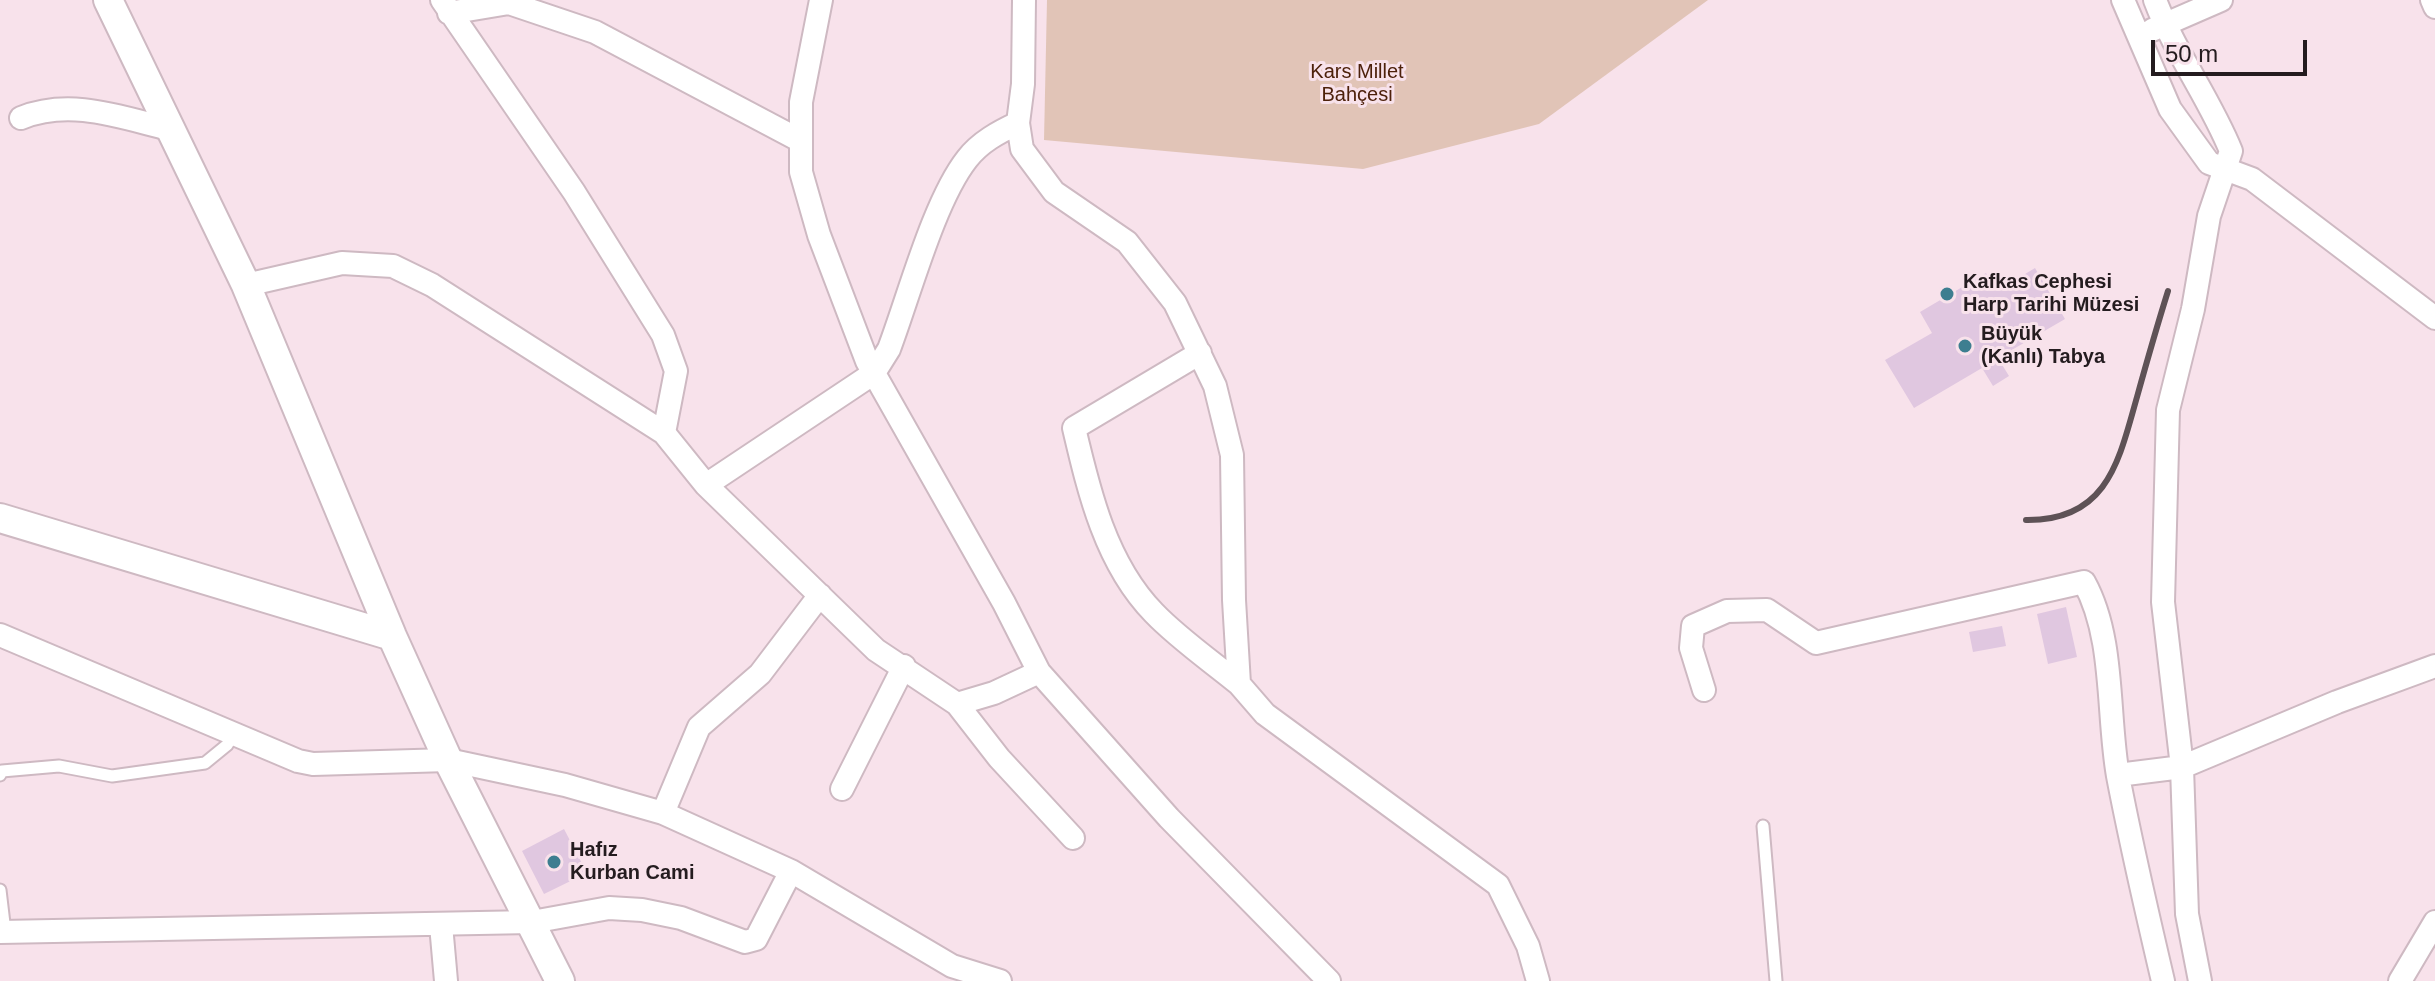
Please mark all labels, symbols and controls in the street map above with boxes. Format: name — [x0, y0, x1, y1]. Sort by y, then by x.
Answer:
scale bar — [2155, 24, 2311, 74]
text: 50 m — [2165, 40, 2218, 67]
park label: Kars Millet Bahçesi — [1310, 60, 1404, 107]
place label: Kafkas Cephesi Harp Tarihi Müzesi — [1963, 270, 2139, 317]
marker: Kafkas Cephesi Harp Tarihi Müzesi — [1938, 285, 1956, 303]
place label: Büyük (Kanlı) Tabya — [1981, 322, 2105, 369]
marker: Büyük (Kanlı) Tabya — [1956, 337, 1974, 355]
place label: Hafız Kurban Cami — [570, 838, 694, 885]
marker: Hafız Kurban Cami — [545, 853, 563, 871]

